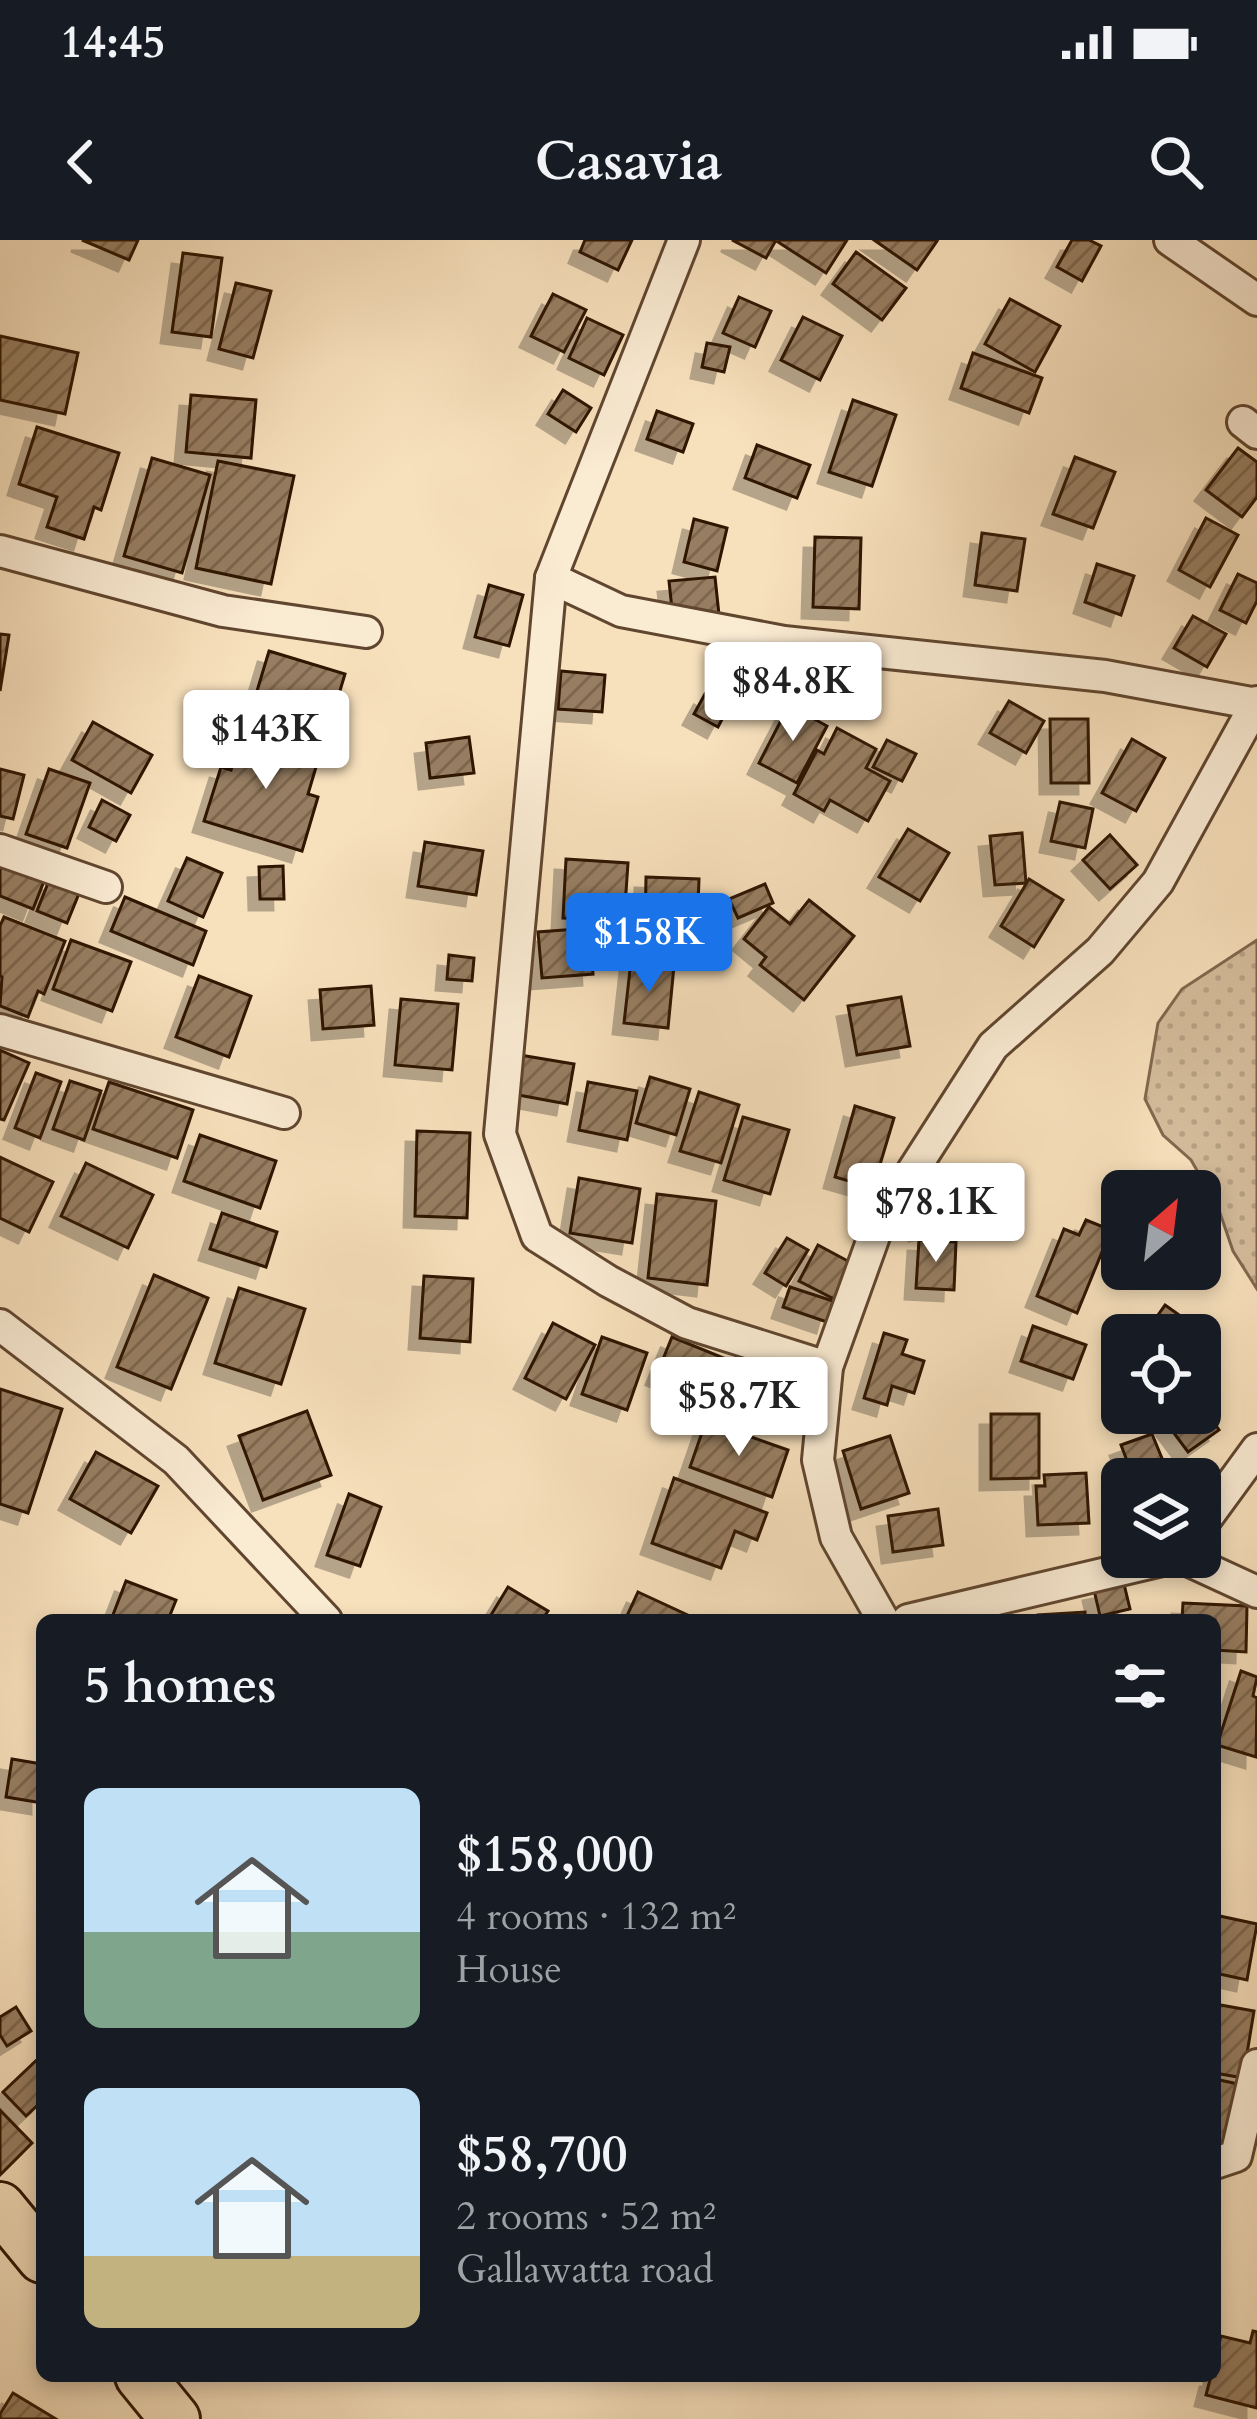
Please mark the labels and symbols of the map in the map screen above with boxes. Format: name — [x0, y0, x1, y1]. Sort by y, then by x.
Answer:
pin: $84.8K — [695, 642, 891, 744]
pin: $143K — [182, 690, 350, 792]
pin: $158K — [565, 893, 733, 995]
pin: $78.1K — [838, 1163, 1034, 1265]
north arrow — [1101, 1170, 1221, 1290]
pin: $58.7K — [641, 1357, 837, 1459]

